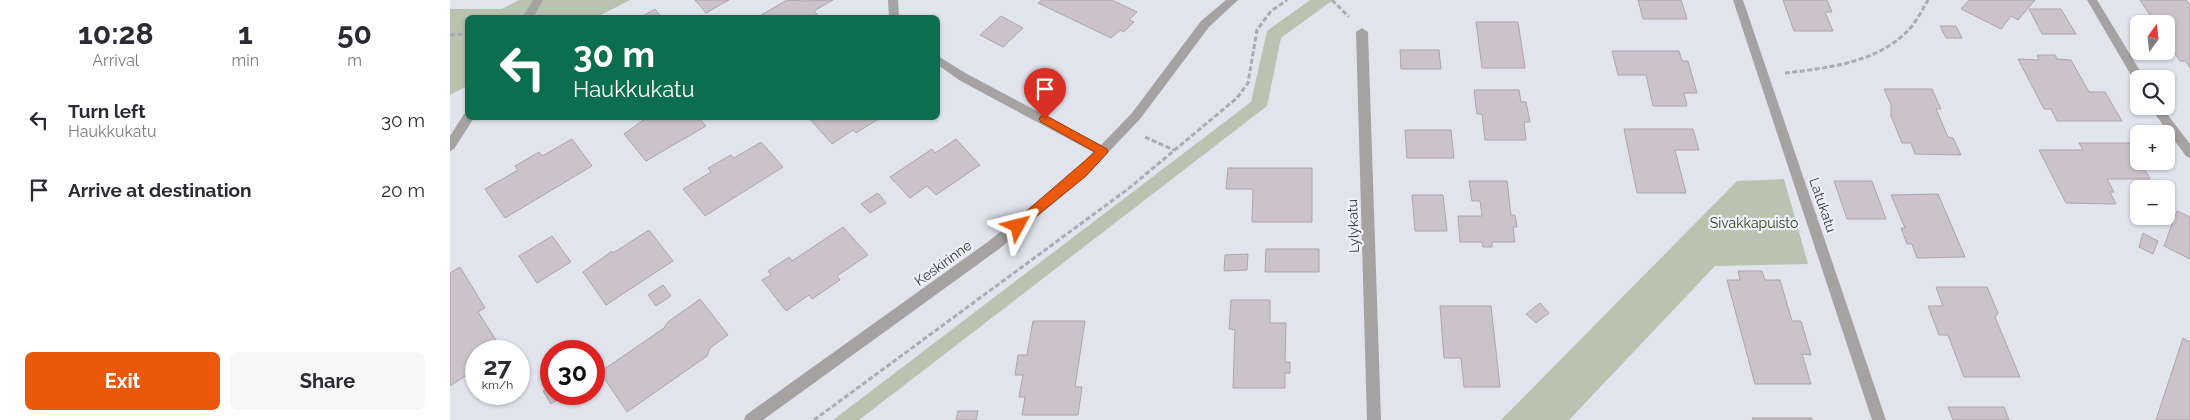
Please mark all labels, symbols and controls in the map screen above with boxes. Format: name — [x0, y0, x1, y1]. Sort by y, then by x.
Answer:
north arrow — [2130, 15, 2175, 60]
map controls — [2130, 15, 2175, 225]
text: 10:28 — [78, 16, 154, 51]
text: 1 — [238, 16, 253, 51]
text: 50 — [337, 16, 372, 51]
text: 30 m — [573, 34, 655, 75]
icon: left — [490, 35, 555, 100]
text: Arrival — [92, 51, 139, 70]
text: min — [232, 51, 259, 70]
text: m — [347, 51, 362, 70]
pin — [1024, 68, 1066, 119]
button: search — [2130, 70, 2175, 115]
icon: arrive — [1031, 75, 1059, 103]
text: Haukkukatu — [573, 76, 695, 102]
text: Turn left — [68, 100, 145, 122]
icon: left — [25, 106, 53, 134]
text: 30 m — [381, 109, 425, 131]
text: Haukkukatu — [68, 122, 156, 141]
button: + — [2130, 125, 2175, 170]
icon: arrive — [25, 176, 53, 204]
street label: Latukatu — [1806, 176, 1840, 234]
text: Arrive at destination — [68, 179, 252, 201]
text: 20 m — [381, 179, 425, 201]
button: − — [2130, 180, 2175, 225]
position arrow — [991, 199, 1043, 251]
street label: Lylykatu — [1344, 199, 1362, 253]
park label: Sivakkapuisto — [1710, 215, 1798, 231]
street label: Keskirinne — [911, 237, 975, 289]
speed limit sign: 30 — [540, 340, 605, 405]
text: 27 — [483, 351, 512, 381]
button: Exit — [25, 352, 220, 410]
button: Share — [230, 352, 425, 410]
text: km/h — [482, 378, 513, 392]

